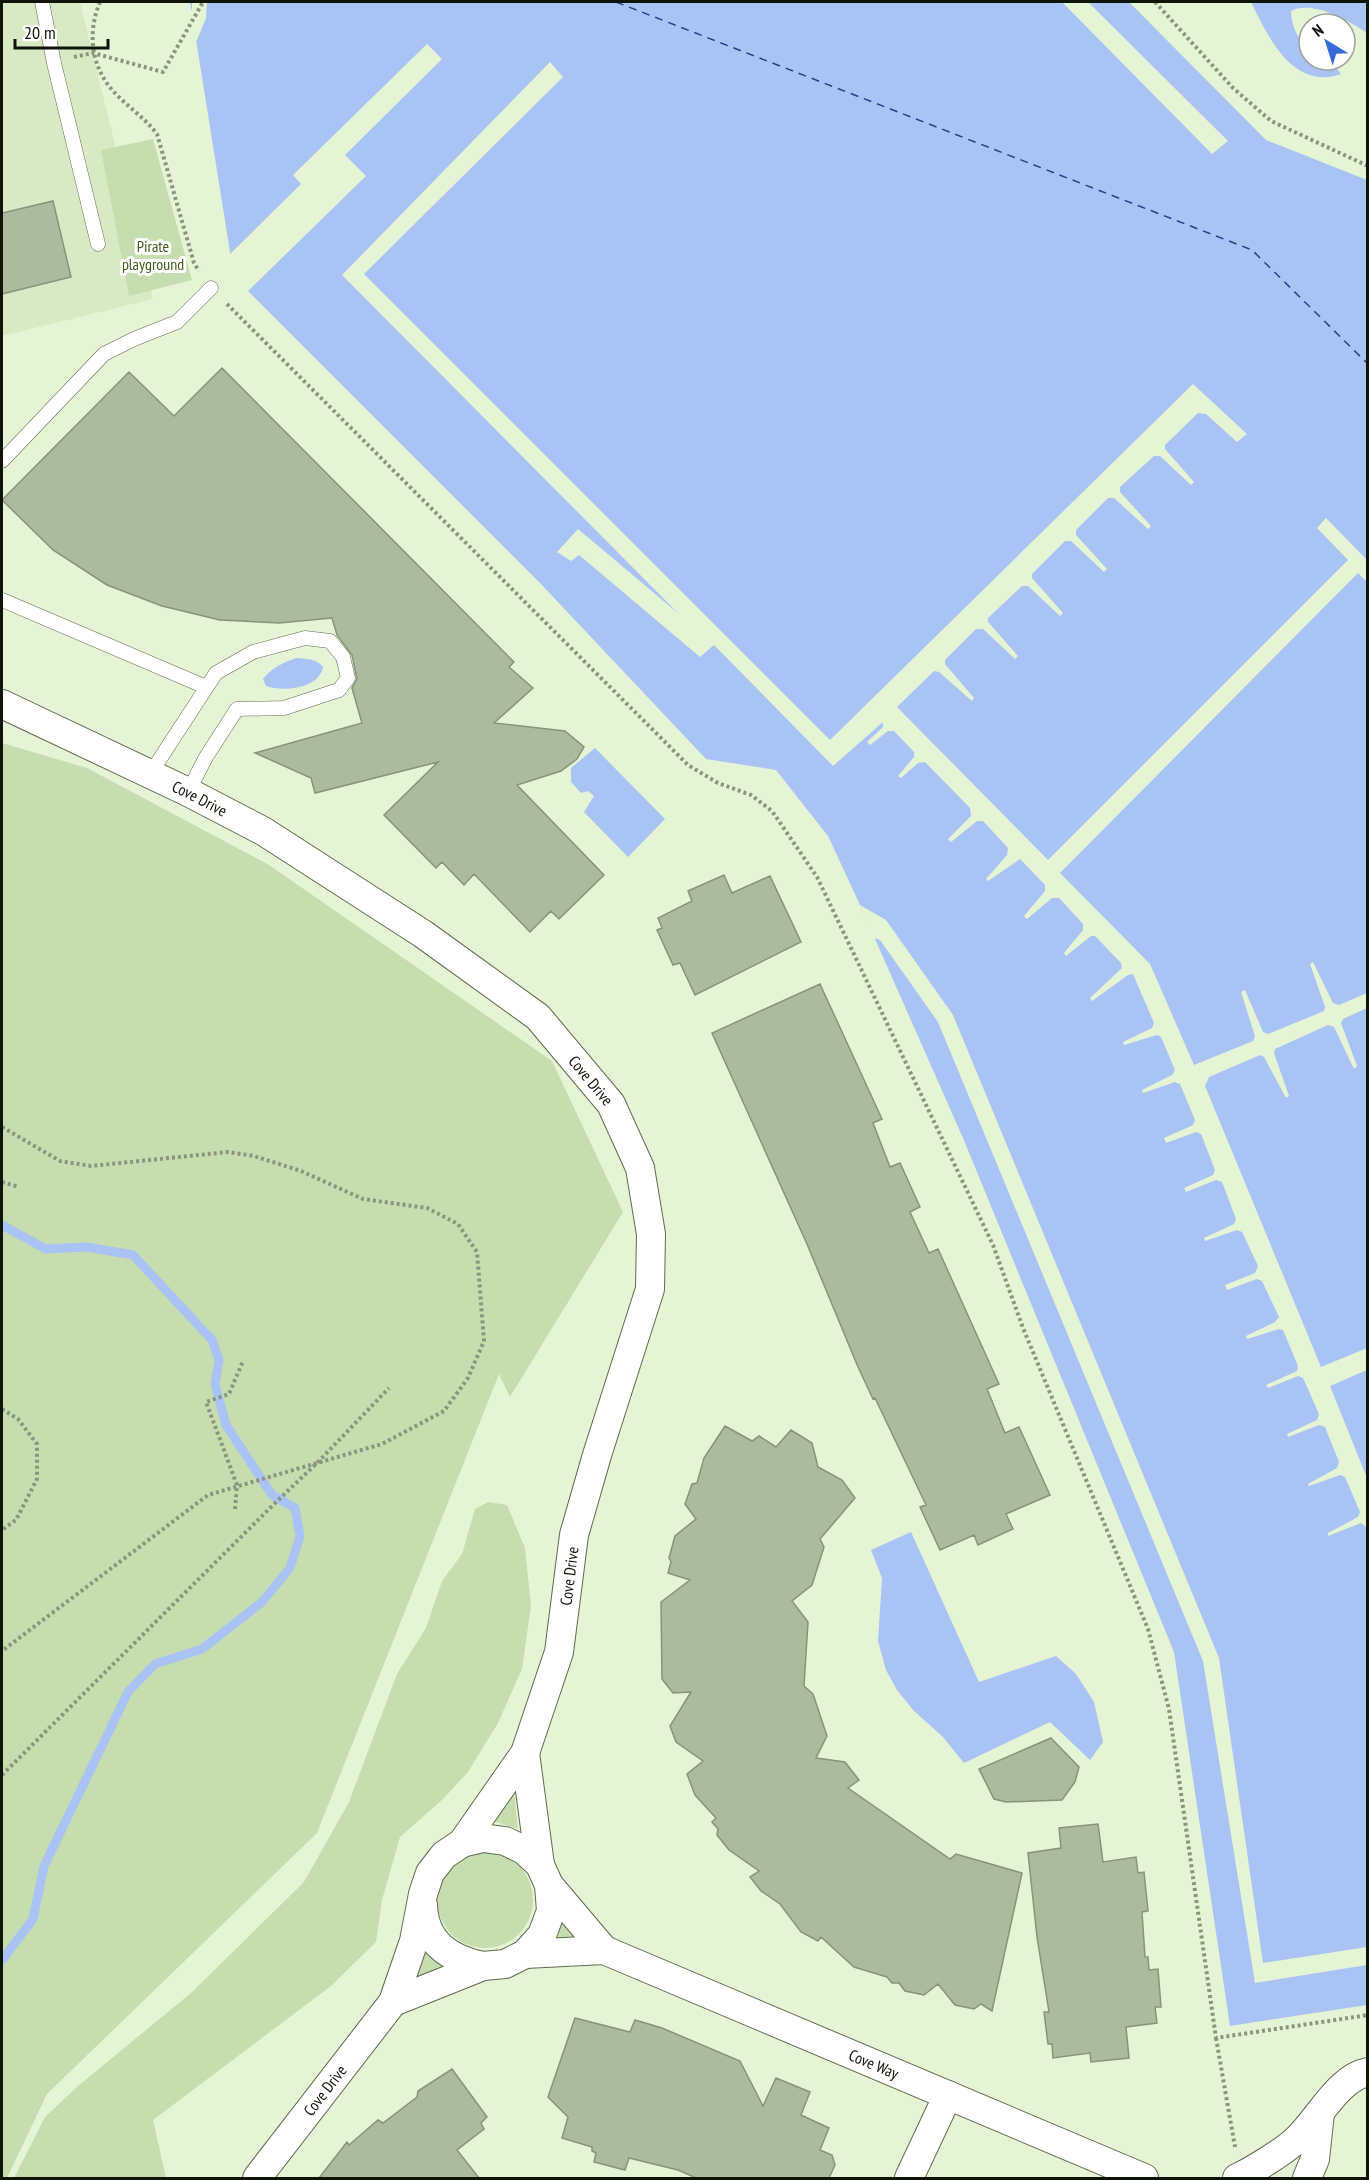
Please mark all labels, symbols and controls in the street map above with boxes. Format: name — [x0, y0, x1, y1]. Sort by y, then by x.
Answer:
scale bar — [15, 12, 108, 50]
north arrow — [1297, 12, 1357, 72]
text: N — [1308, 20, 1327, 41]
text: 20 m — [24, 21, 56, 44]
park label: Pirate playground — [122, 236, 184, 274]
street label: Cove Drive — [169, 776, 231, 821]
street label: Cove Drive — [564, 1051, 618, 1109]
street label: Cove Drive — [555, 1546, 583, 1606]
street label: Cove Way — [846, 2045, 902, 2083]
street label: Cove Drive — [299, 2061, 351, 2120]

